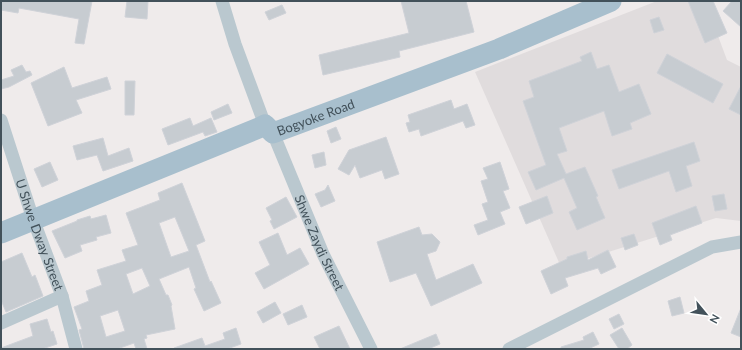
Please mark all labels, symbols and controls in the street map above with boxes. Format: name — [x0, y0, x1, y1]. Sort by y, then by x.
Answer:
street label: Bogyoke Road — [275, 95, 357, 139]
street label: U Shwe Dway Street — [12, 177, 67, 293]
street label: Shwe Zaydi Street — [291, 192, 348, 293]
north arrow — [686, 294, 726, 334]
text: N — [707, 312, 723, 326]

